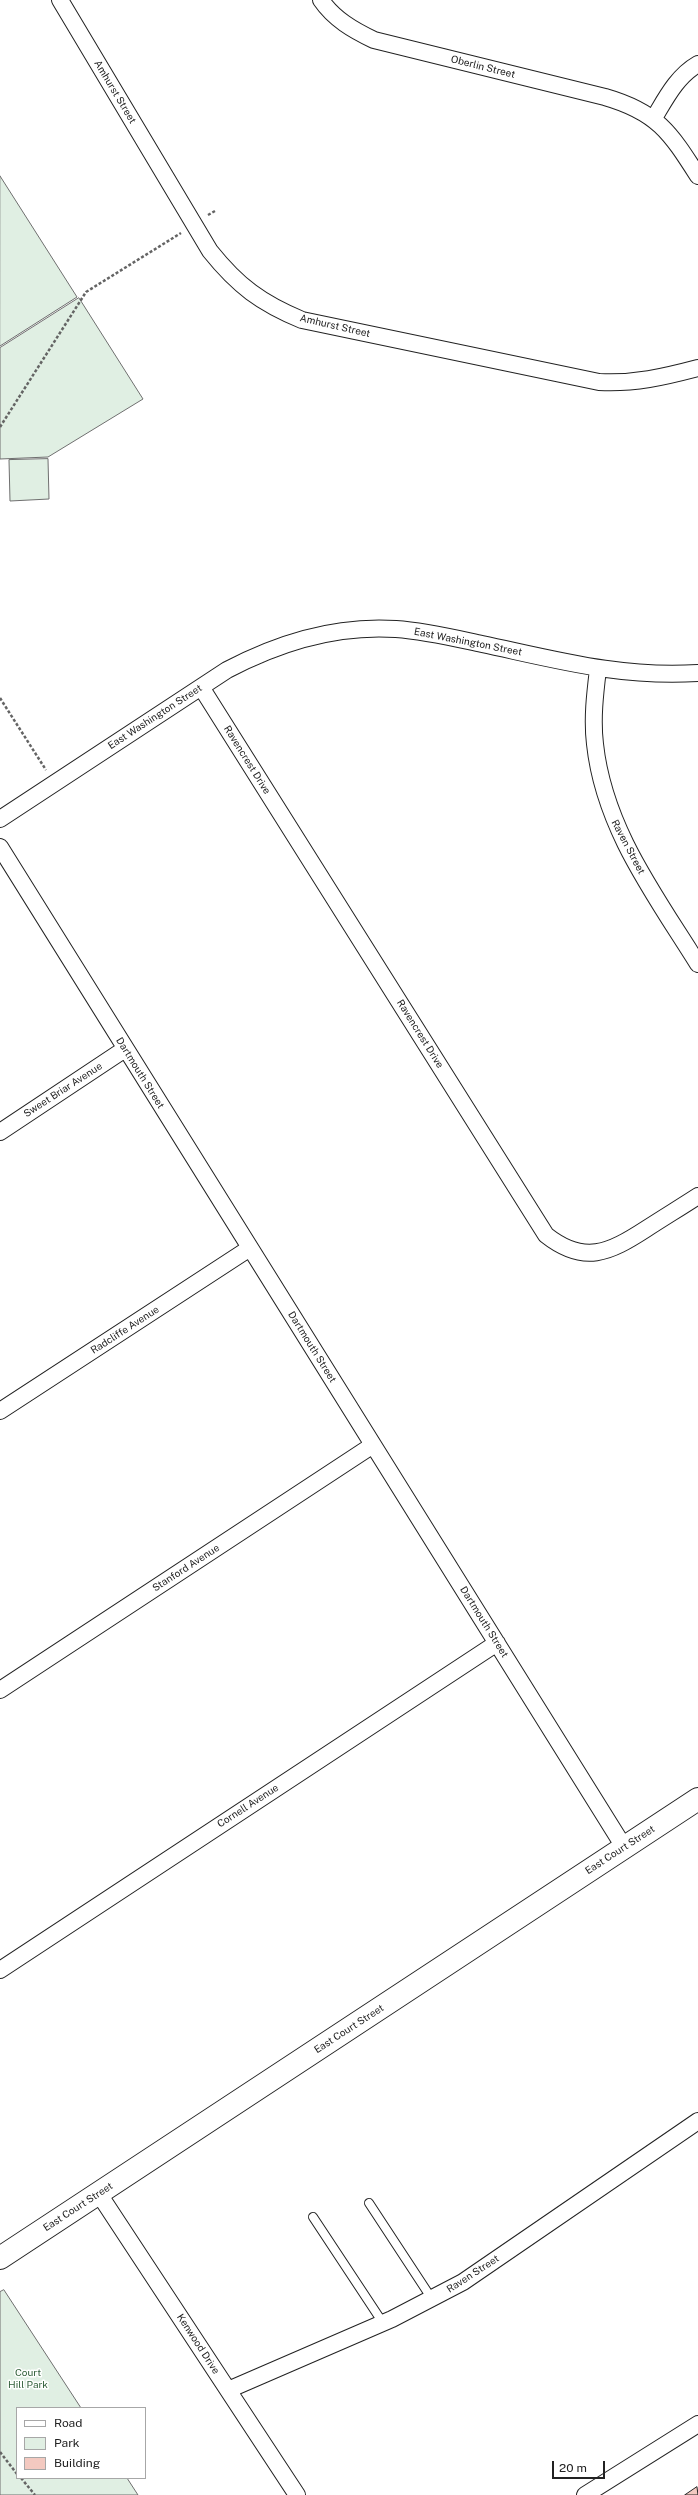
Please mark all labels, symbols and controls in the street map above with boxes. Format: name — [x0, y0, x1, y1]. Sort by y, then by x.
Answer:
street label: Oberlin Street — [450, 53, 516, 81]
street label: Amhurst Street — [91, 58, 139, 126]
street label: Amhurst Street — [299, 312, 371, 340]
street label: East Washington Street — [413, 626, 523, 658]
street label: East Washington Street — [106, 682, 204, 752]
street label: Ravencrest Drive — [221, 724, 273, 796]
street label: Raven Street — [609, 818, 647, 876]
street label: Ravencrest Drive — [394, 998, 446, 1070]
street label: Dartmouth Street — [113, 1035, 167, 1111]
street label: Sweet Briar Avenue — [21, 1060, 105, 1120]
street label: Radcliffe Avenue — [89, 1303, 161, 1357]
street label: Dartmouth Street — [285, 1309, 339, 1385]
street label: Stanford Avenue — [150, 1542, 222, 1594]
street label: Dartmouth Street — [457, 1584, 511, 1660]
street label: Cornell Avenue — [215, 1782, 281, 1830]
street label: East Court Street — [583, 1823, 657, 1877]
street label: East Court Street — [312, 2002, 386, 2056]
street label: East Court Street — [41, 2180, 115, 2234]
street label: Raven Street — [445, 2253, 501, 2295]
street label: Kenwood Drive — [174, 2312, 222, 2376]
park label: Court Hill Park — [8, 2367, 48, 2390]
legend — [16, 2407, 146, 2479]
text: Road — [54, 2416, 82, 2430]
text: Park — [54, 2436, 80, 2450]
scale bar — [554, 2453, 607, 2479]
text: Building — [54, 2456, 100, 2470]
text: 20 m — [559, 2461, 587, 2475]

